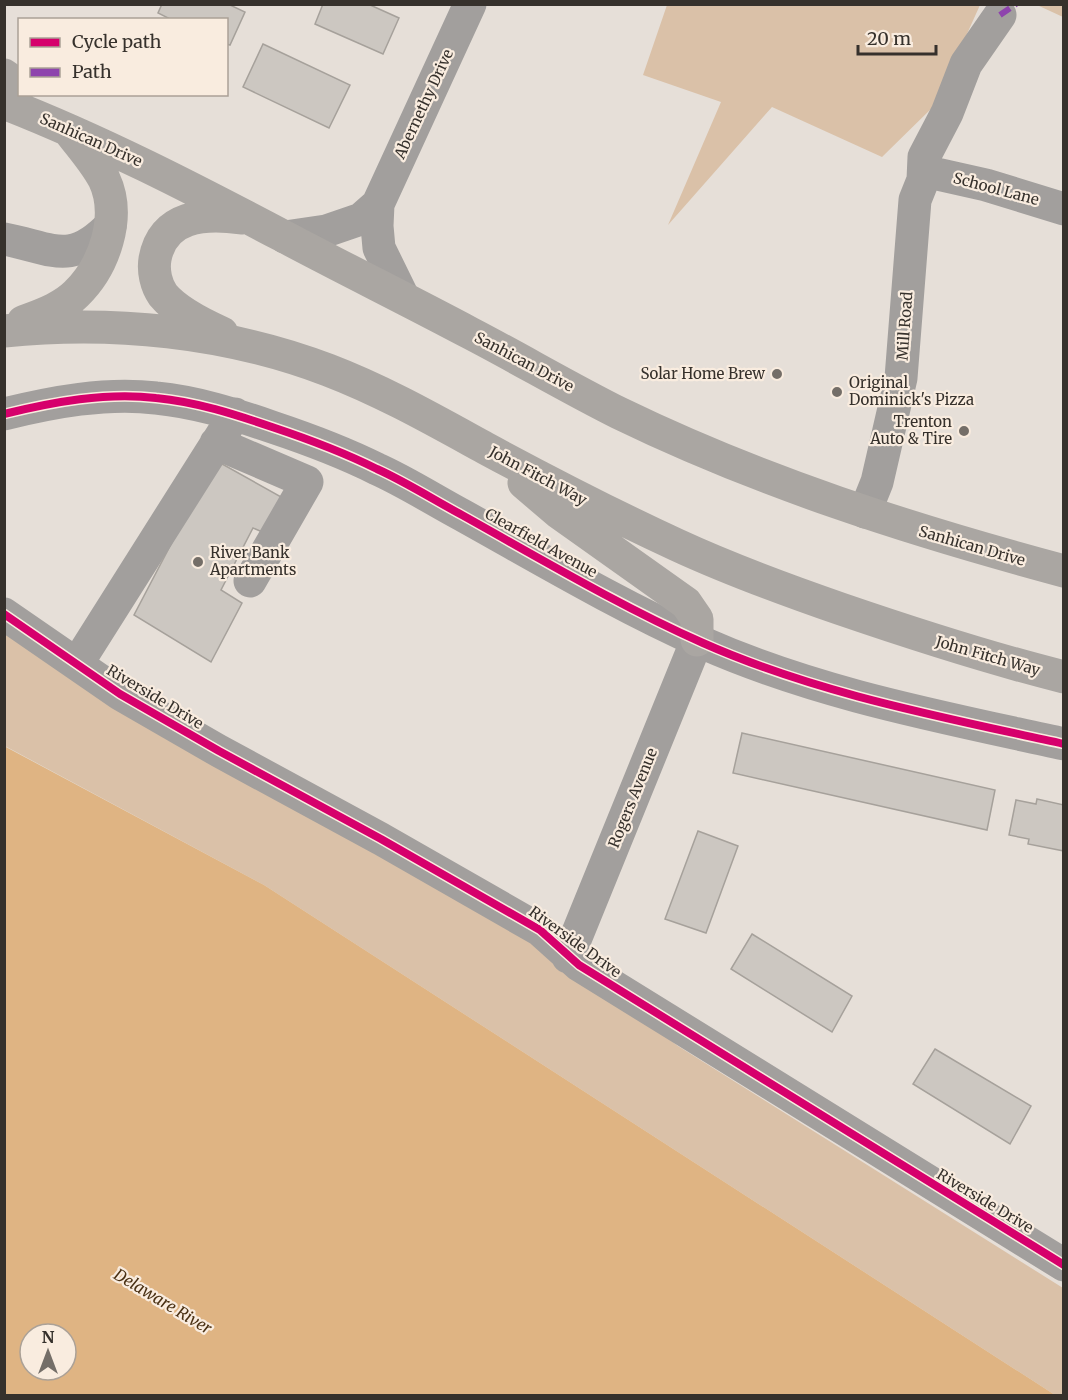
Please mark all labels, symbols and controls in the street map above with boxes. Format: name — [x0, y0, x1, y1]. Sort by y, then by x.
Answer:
legend — [18, 18, 228, 96]
scale bar — [858, 18, 936, 56]
text: 20 m — [867, 27, 911, 50]
text: Cycle path — [72, 30, 162, 53]
street label: Abernethy Drive — [389, 46, 457, 163]
text: Path — [72, 60, 112, 83]
street label: Sanhican Drive — [37, 109, 145, 171]
street label: School Lane — [951, 168, 1041, 209]
street label: Mill Road — [893, 291, 916, 361]
street label: Sanhican Drive — [471, 327, 577, 396]
place label: Solar Home Brew — [640, 364, 765, 383]
marker: Solar Home Brew — [770, 367, 784, 381]
place label: Original Dominick's Pizza — [849, 373, 974, 409]
marker: Original Dominick's Pizza — [830, 385, 844, 399]
place label: Trenton Auto & Tire — [869, 412, 952, 448]
marker: Trenton Auto & Tire — [957, 424, 971, 438]
street label: John Fitch Way — [485, 441, 591, 509]
street label: Clearfield Avenue — [482, 504, 601, 581]
street label: Sanhican Drive — [917, 521, 1028, 570]
place label: River Bank Apartments — [209, 543, 296, 579]
marker: River Bank Apartments — [191, 555, 205, 569]
street label: John Fitch Way — [933, 631, 1043, 680]
street label: Riverside Drive — [103, 660, 207, 733]
street label: Rogers Avenue — [604, 745, 661, 851]
street label: Riverside Drive — [525, 902, 625, 982]
street label: Riverside Drive — [933, 1164, 1037, 1237]
water label: Delaware River — [110, 1263, 216, 1338]
north arrow — [18, 1322, 78, 1382]
text: N — [42, 1327, 55, 1347]

